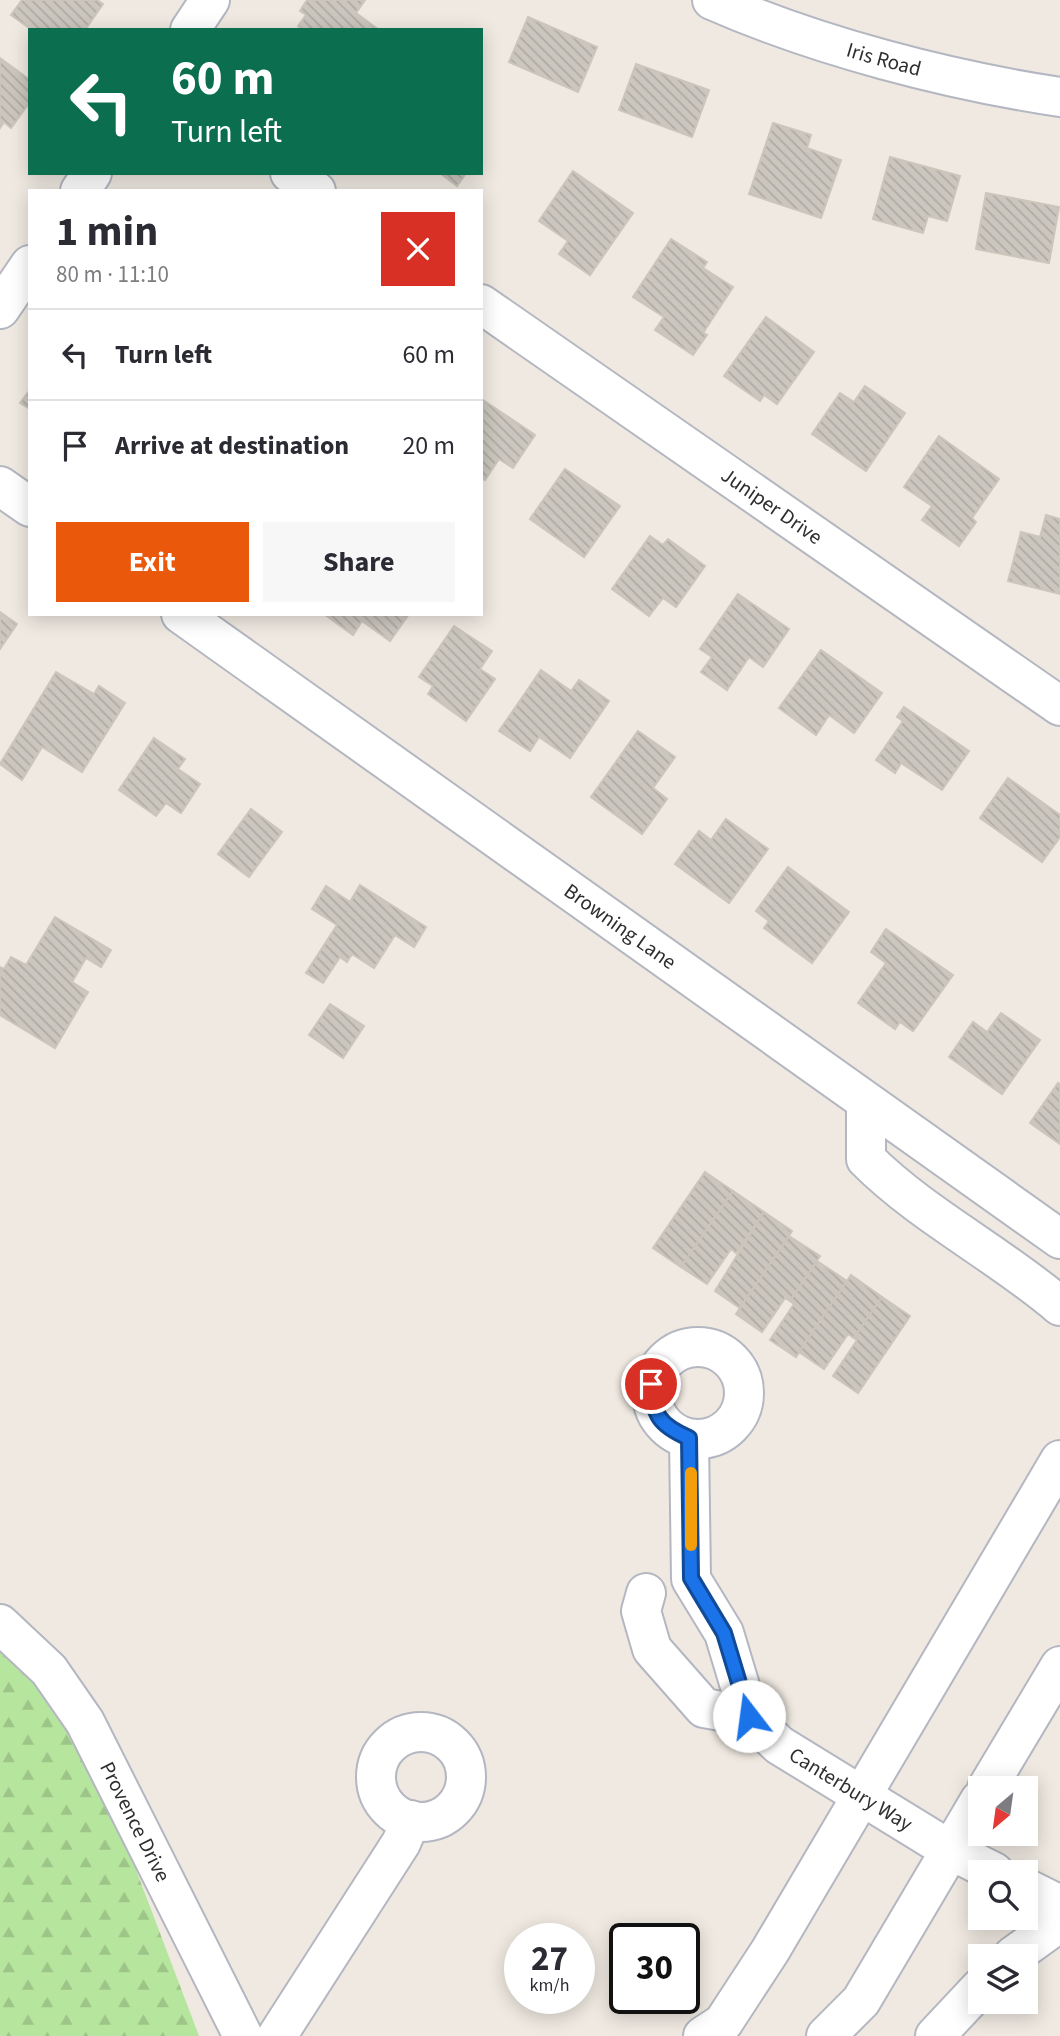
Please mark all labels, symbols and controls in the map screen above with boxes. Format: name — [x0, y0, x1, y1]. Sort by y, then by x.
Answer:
street label: Iris Road — [843, 35, 924, 84]
text: 60 m — [171, 44, 275, 114]
icon: left — [56, 56, 147, 147]
text: Turn left — [171, 109, 282, 155]
text: 1 min — [56, 202, 158, 262]
button: close — [381, 212, 455, 286]
text: 80 m · 11:10 — [56, 258, 169, 291]
icon: left — [56, 336, 94, 374]
text: Turn left — [115, 336, 212, 373]
text: 60 m — [402, 336, 455, 373]
icon: arrive — [56, 427, 94, 465]
text: Arrive at destination — [115, 427, 349, 464]
text: 20 m — [402, 427, 455, 464]
street label: Juniper Drive — [715, 460, 829, 552]
button: Exit — [56, 522, 249, 602]
button: Share — [263, 522, 455, 602]
street label: Browning Lane — [558, 876, 683, 977]
pin — [621, 1354, 681, 1414]
icon: arrive — [632, 1365, 670, 1403]
position arrow — [712, 1679, 786, 1753]
street label: Canterbury Way — [783, 1740, 919, 1839]
street label: Provence Drive — [92, 1756, 178, 1887]
north arrow — [968, 1776, 1038, 1846]
map controls — [968, 1776, 1038, 2014]
button: search — [968, 1860, 1038, 1930]
speed limit sign: 30 — [609, 1923, 700, 2014]
text: 27 — [531, 1934, 568, 1984]
button: layers — [968, 1944, 1038, 2014]
text: km/h — [530, 1973, 569, 1998]

